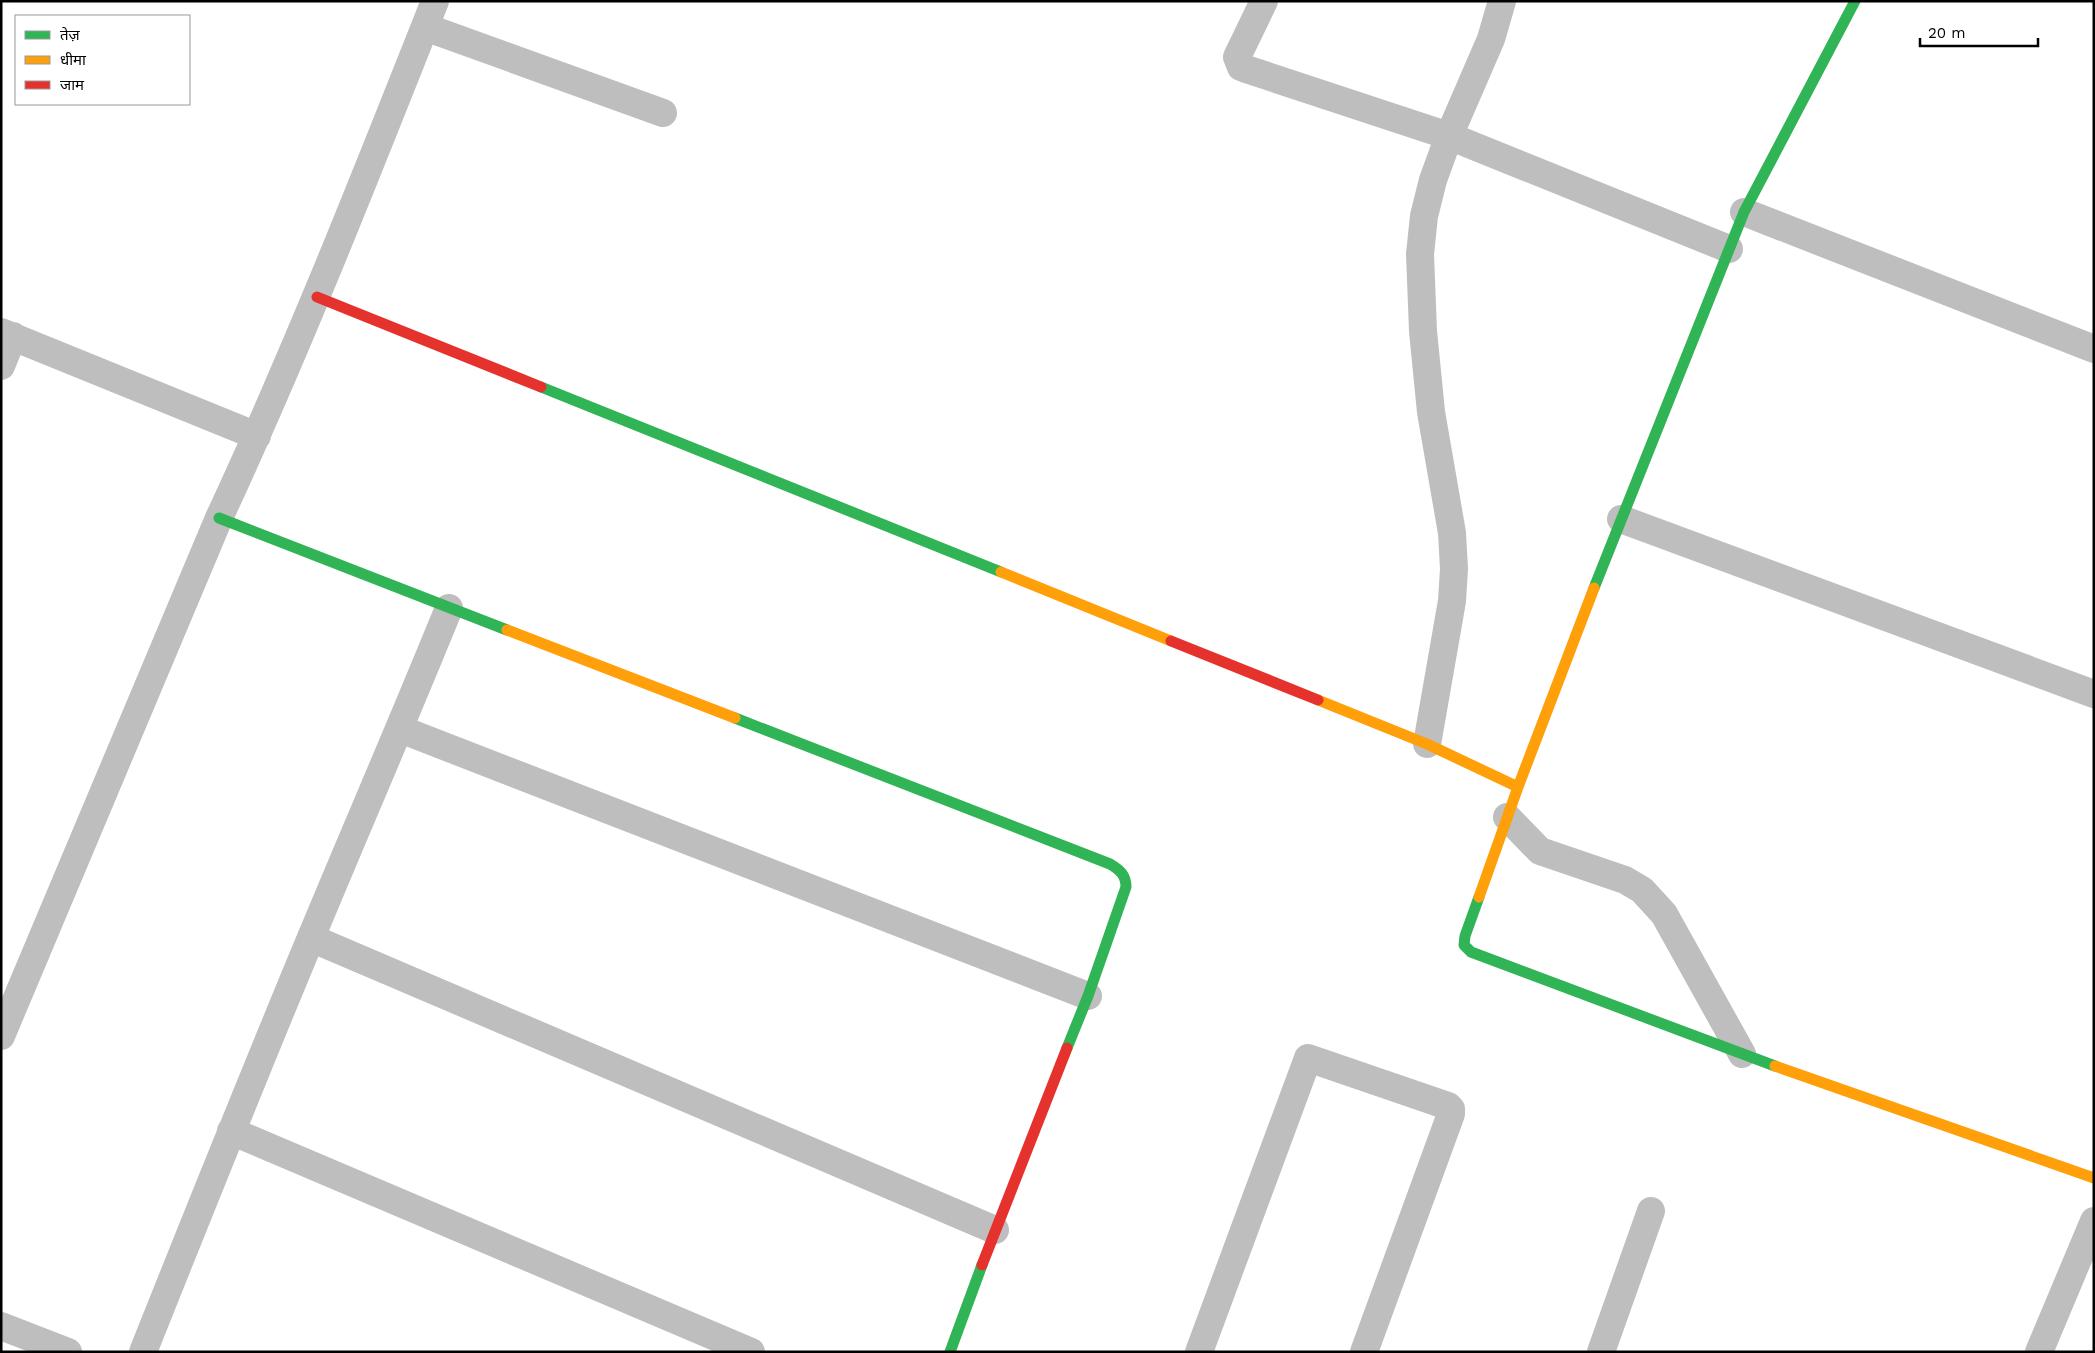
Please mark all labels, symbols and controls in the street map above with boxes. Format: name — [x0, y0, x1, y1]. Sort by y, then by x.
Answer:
legend — [15, 15, 190, 105]
scale bar — [1920, 15, 2038, 47]
text: 20 m — [1928, 24, 1966, 42]
text: तेज़ — [60, 26, 81, 44]
text: धीमा — [60, 51, 87, 69]
text: जाम — [60, 76, 85, 94]

